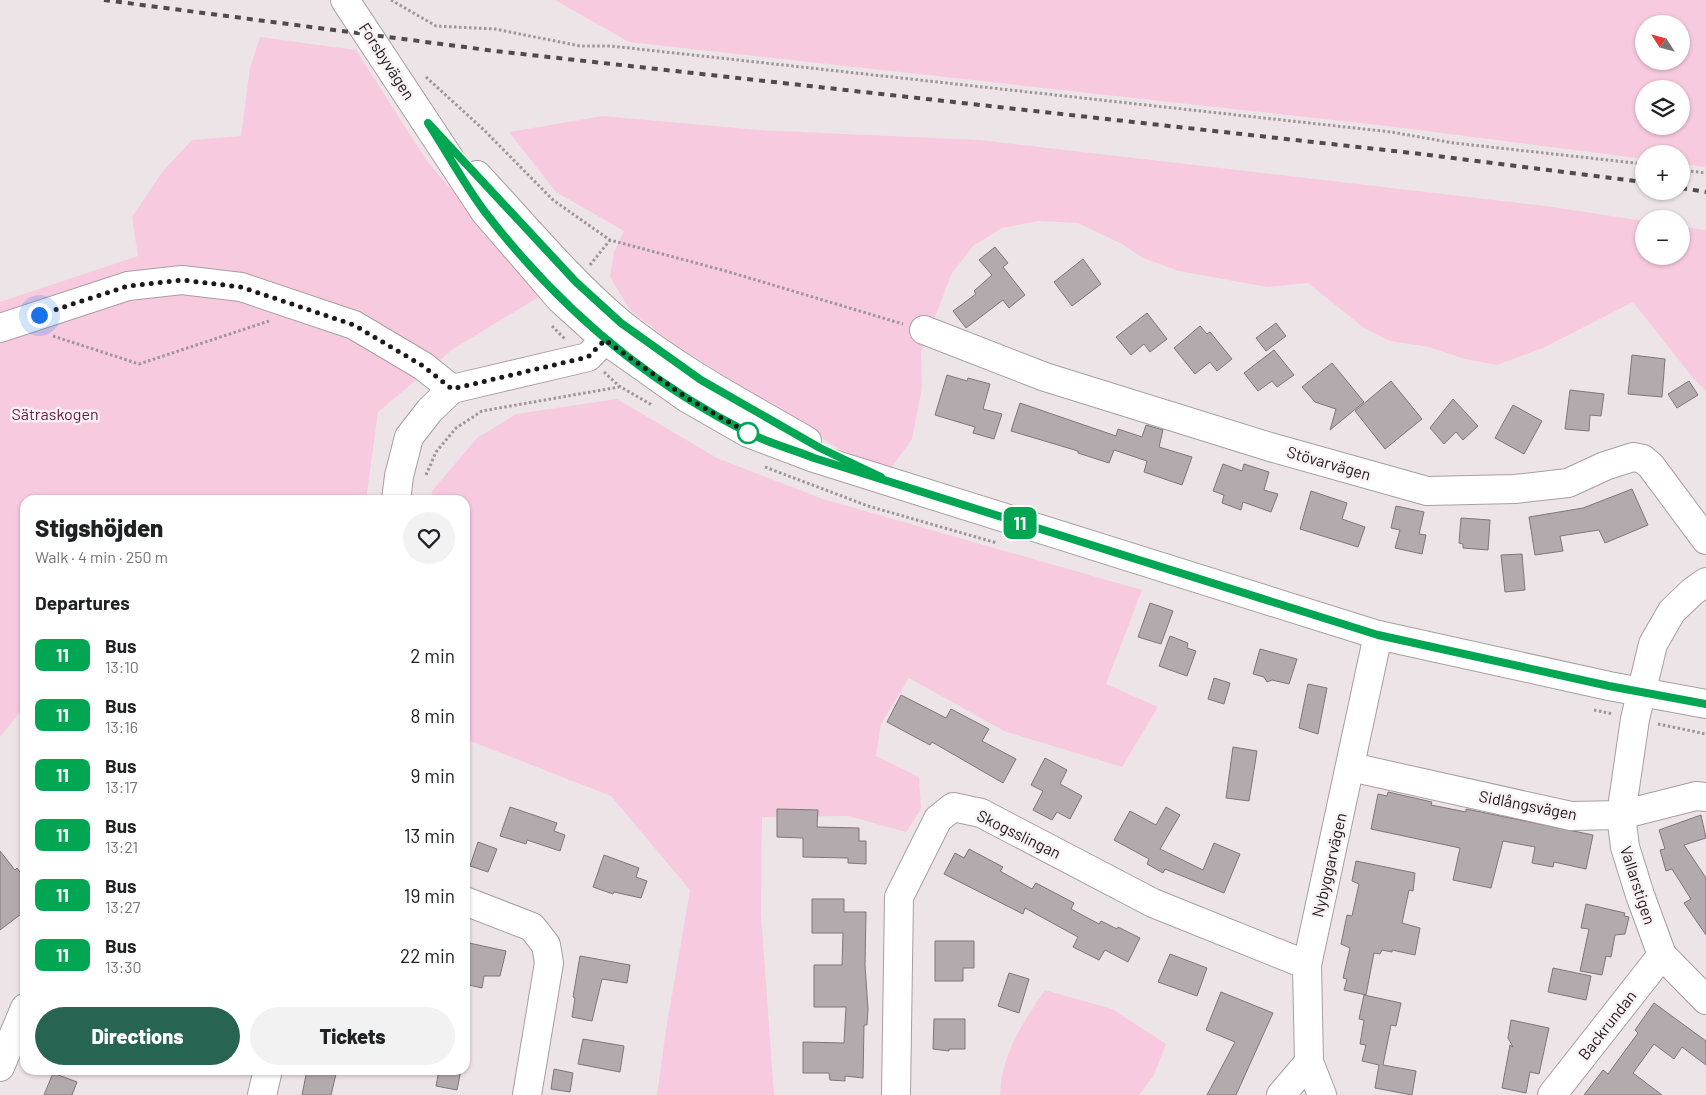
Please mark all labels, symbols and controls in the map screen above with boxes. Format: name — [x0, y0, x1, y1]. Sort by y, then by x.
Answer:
north arrow — [1635, 15, 1690, 70]
map controls — [1635, 15, 1690, 265]
street label: Forsbyvägen — [356, 19, 419, 103]
button: layers — [1635, 80, 1690, 135]
button: + — [1635, 145, 1690, 200]
button: − — [1635, 210, 1690, 265]
your location — [27, 303, 52, 328]
park label: Sätraskogen — [11, 404, 99, 423]
unlabelled marker — [737, 422, 759, 444]
street label: Stövarvägen — [1285, 441, 1373, 484]
line badge: 11 — [998, 507, 1042, 539]
button: heart — [403, 512, 455, 564]
text: 11 — [1014, 512, 1026, 534]
text: Stigshöjden — [35, 513, 163, 542]
text: Walk · 4 min · 250 m — [35, 547, 168, 566]
text: Departures — [35, 591, 130, 614]
text: Bus — [105, 634, 137, 657]
text: 11 — [56, 644, 69, 666]
text: 2 min — [410, 644, 455, 667]
text: 13:10 — [105, 657, 139, 676]
text: Bus — [105, 694, 137, 717]
text: 11 — [56, 704, 69, 726]
text: 8 min — [411, 704, 455, 727]
text: 13:16 — [105, 717, 138, 736]
text: Bus — [105, 754, 137, 777]
text: 11 — [56, 764, 69, 786]
text: 9 min — [411, 764, 455, 787]
text: 13:17 — [105, 777, 137, 796]
street label: Sidlångsvägen — [1477, 786, 1579, 823]
street label: Skogsslingan — [974, 805, 1064, 862]
street label: Nybyggarvägen — [1307, 811, 1350, 919]
text: Bus — [105, 814, 137, 837]
text: 11 — [56, 824, 69, 846]
text: 13 min — [404, 824, 455, 847]
text: 13:21 — [105, 837, 138, 856]
street label: Vallarstigen — [1617, 843, 1660, 927]
text: Bus — [105, 874, 137, 897]
text: 11 — [56, 884, 69, 906]
text: 19 min — [404, 884, 455, 907]
text: 13:27 — [105, 897, 140, 916]
text: Bus — [105, 934, 137, 957]
text: 11 — [56, 944, 69, 966]
text: 22 min — [400, 944, 455, 967]
text: 13:30 — [105, 957, 142, 976]
street label: Backrundan — [1574, 986, 1640, 1063]
button: Directions — [35, 1007, 240, 1065]
button: Tickets — [250, 1007, 455, 1065]

